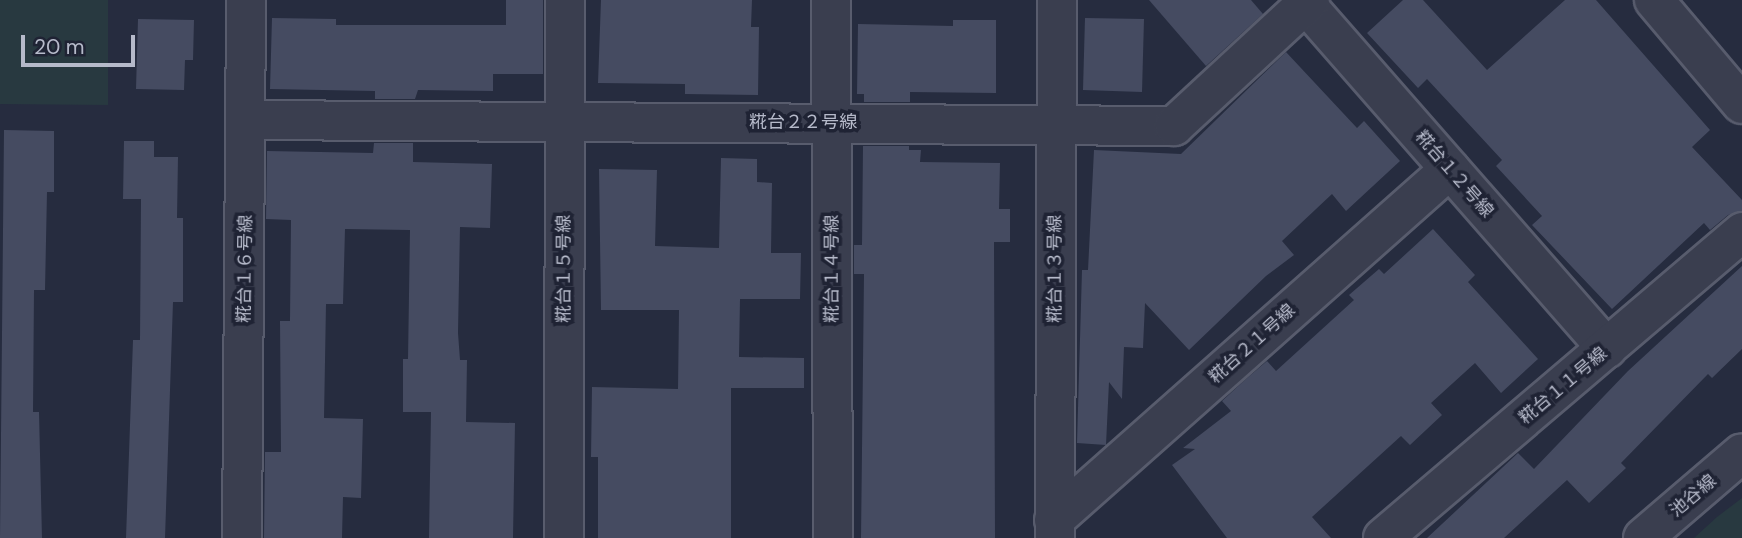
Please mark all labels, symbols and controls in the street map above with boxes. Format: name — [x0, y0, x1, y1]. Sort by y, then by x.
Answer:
scale bar — [24, 21, 138, 65]
text: 20 m — [34, 33, 85, 61]
street label: 糀台２２号線 — [749, 111, 857, 133]
street label: 糀台１２号線 — [1410, 126, 1498, 222]
street label: 糀台１６号線 — [233, 215, 257, 323]
street label: 糀台１５号線 — [553, 215, 575, 323]
street label: 糀台１４号線 — [821, 215, 843, 323]
street label: 糀台１３号線 — [1044, 215, 1066, 323]
street label: 糀台２１号線 — [1205, 300, 1299, 388]
street label: 糀台１１号線 — [1515, 343, 1611, 429]
street label: 池谷線 — [1665, 470, 1721, 522]

